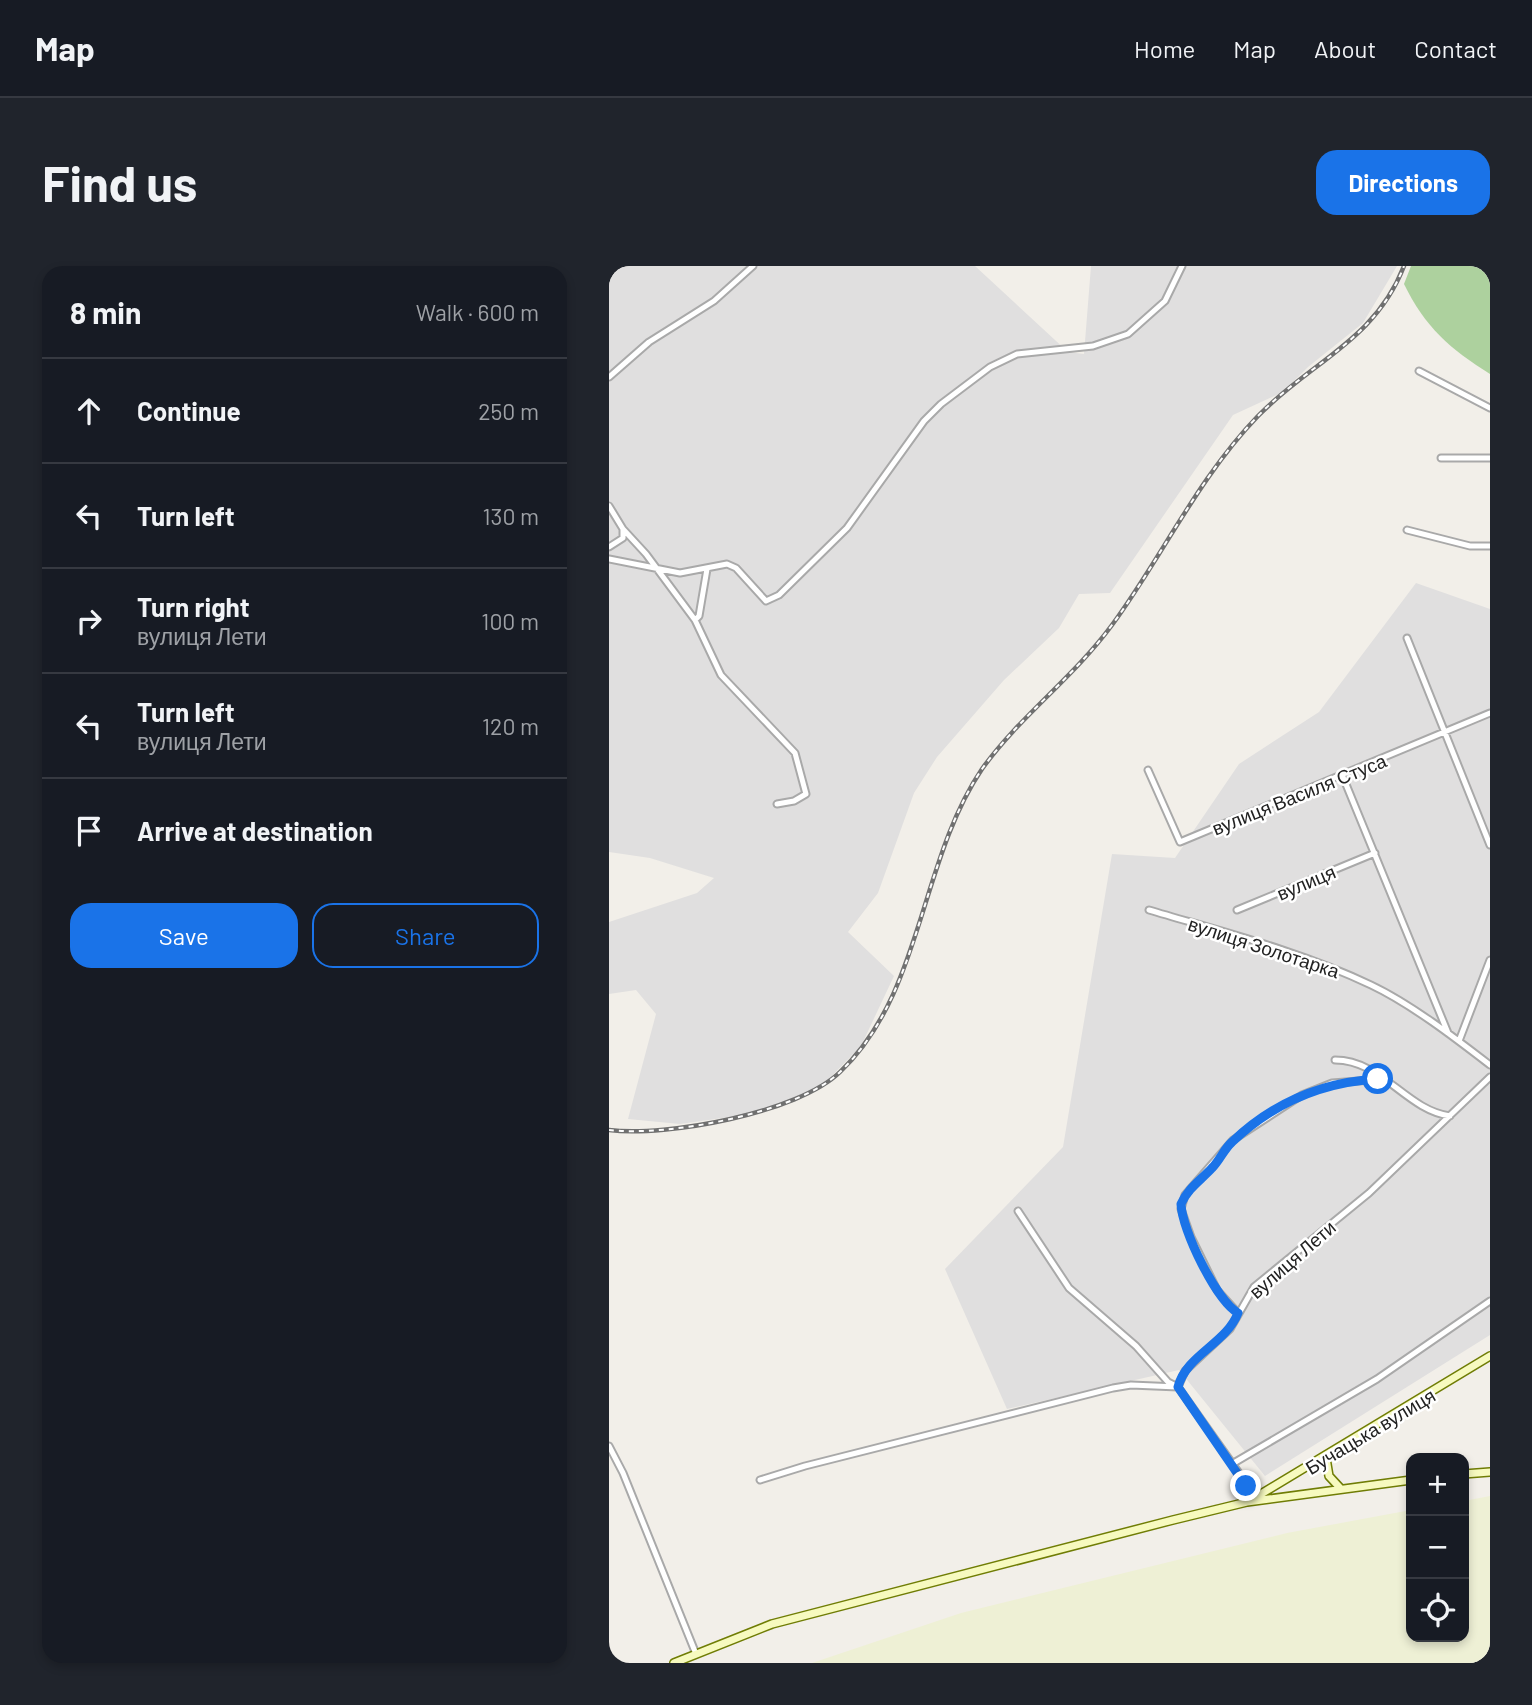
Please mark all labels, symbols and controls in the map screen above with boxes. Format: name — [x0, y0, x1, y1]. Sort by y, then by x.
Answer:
text: Map — [35, 28, 95, 68]
text: Home — [1134, 34, 1195, 63]
text: Map — [1233, 34, 1276, 63]
text: About — [1314, 34, 1376, 63]
text: Contact — [1414, 34, 1497, 63]
button: Directions — [1316, 150, 1490, 215]
text: Find us — [42, 153, 197, 212]
text: 8 min — [70, 294, 141, 330]
text: Walk · 600 m — [416, 298, 539, 326]
icon: ahead — [70, 392, 108, 430]
text: Continue — [137, 395, 241, 426]
text: 250 m — [478, 397, 539, 425]
icon: left — [70, 497, 108, 535]
text: Turn left — [137, 500, 235, 531]
text: 130 m — [482, 502, 539, 530]
text: Turn right — [137, 591, 250, 622]
icon: right — [70, 602, 108, 640]
text: 100 m — [481, 607, 539, 635]
text: вулиця Лети — [137, 622, 267, 650]
text: Turn left — [137, 696, 235, 727]
icon: left — [70, 707, 108, 745]
text: 120 m — [482, 712, 539, 740]
text: вулиця Лети — [137, 727, 267, 755]
street label: вулиця Василя Стуса — [1208, 748, 1390, 839]
icon: arrive — [70, 812, 108, 850]
text: Arrive at destination — [137, 815, 373, 846]
street label: вулиця — [1273, 859, 1339, 905]
button: Save — [70, 903, 298, 968]
button: Share — [312, 903, 539, 968]
street label: вулиця Золотарка — [1186, 912, 1343, 982]
route start — [1362, 1063, 1393, 1094]
street label: вулиця Лети — [1244, 1215, 1340, 1303]
street label: Бучацька вулиця — [1301, 1383, 1439, 1479]
map controls — [1406, 1453, 1469, 1642]
button: + — [1406, 1453, 1469, 1516]
route end — [1230, 1470, 1261, 1501]
button: − — [1406, 1516, 1469, 1579]
button: locate — [1406, 1579, 1469, 1642]

